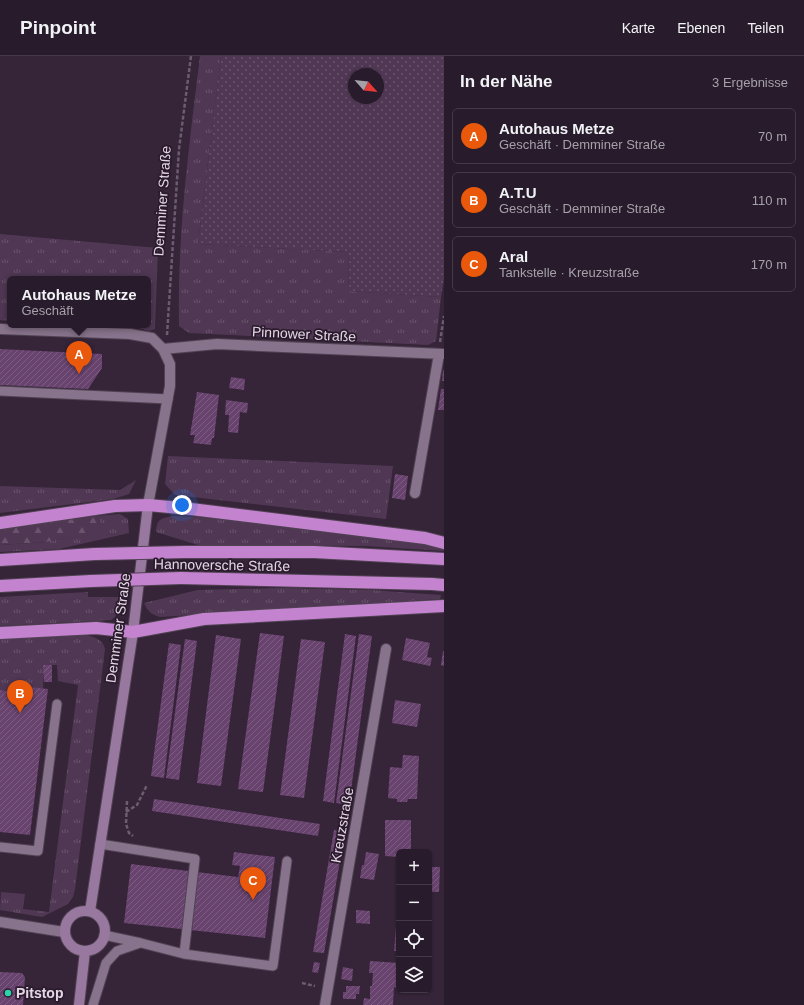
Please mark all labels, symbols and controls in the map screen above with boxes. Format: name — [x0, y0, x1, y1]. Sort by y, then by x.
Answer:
text: Pinpoint — [20, 17, 96, 38]
text: Karte — [622, 20, 655, 36]
text: Ebenen — [677, 20, 725, 36]
text: Teilen — [747, 20, 784, 36]
north arrow — [348, 68, 384, 104]
text: In der Nähe — [460, 72, 553, 91]
text: 3 Ergebnisse — [712, 75, 788, 90]
text: Autohaus Metze — [499, 120, 614, 137]
text: A — [469, 129, 479, 144]
text: 70 m — [758, 129, 787, 144]
text: Geschäft · Demminer Straße — [499, 137, 665, 152]
street label: Demminer Straße — [150, 145, 174, 257]
text: A.T.U — [499, 184, 537, 201]
text: B — [469, 193, 479, 208]
text: 110 m — [752, 193, 787, 208]
text: Geschäft · Demminer Straße — [499, 201, 665, 216]
text: Aral — [499, 248, 528, 265]
text: C — [469, 257, 479, 272]
text: 170 m — [751, 257, 787, 272]
text: Tankstelle · Kreuzstraße — [499, 265, 639, 280]
popup — [7, 276, 151, 328]
text: Autohaus Metze — [21, 286, 137, 303]
text: Geschäft — [21, 303, 74, 318]
street label: Pinnower Straße — [252, 323, 357, 345]
pin: A — [66, 341, 92, 374]
your location — [172, 495, 192, 515]
street label: Hannoversche Straße — [154, 556, 290, 574]
street label: Demminer Straße — [102, 572, 134, 684]
pin: B — [7, 680, 33, 713]
street label: Kreuzstraße — [328, 786, 357, 864]
map controls — [396, 849, 432, 993]
button: + — [396, 849, 432, 885]
pin: C — [240, 867, 266, 900]
button: − — [396, 885, 432, 921]
button: locate — [396, 921, 432, 957]
button: layers — [396, 957, 432, 993]
place label: Pitstop — [16, 985, 63, 1001]
marker: Pitstop — [3, 988, 13, 998]

